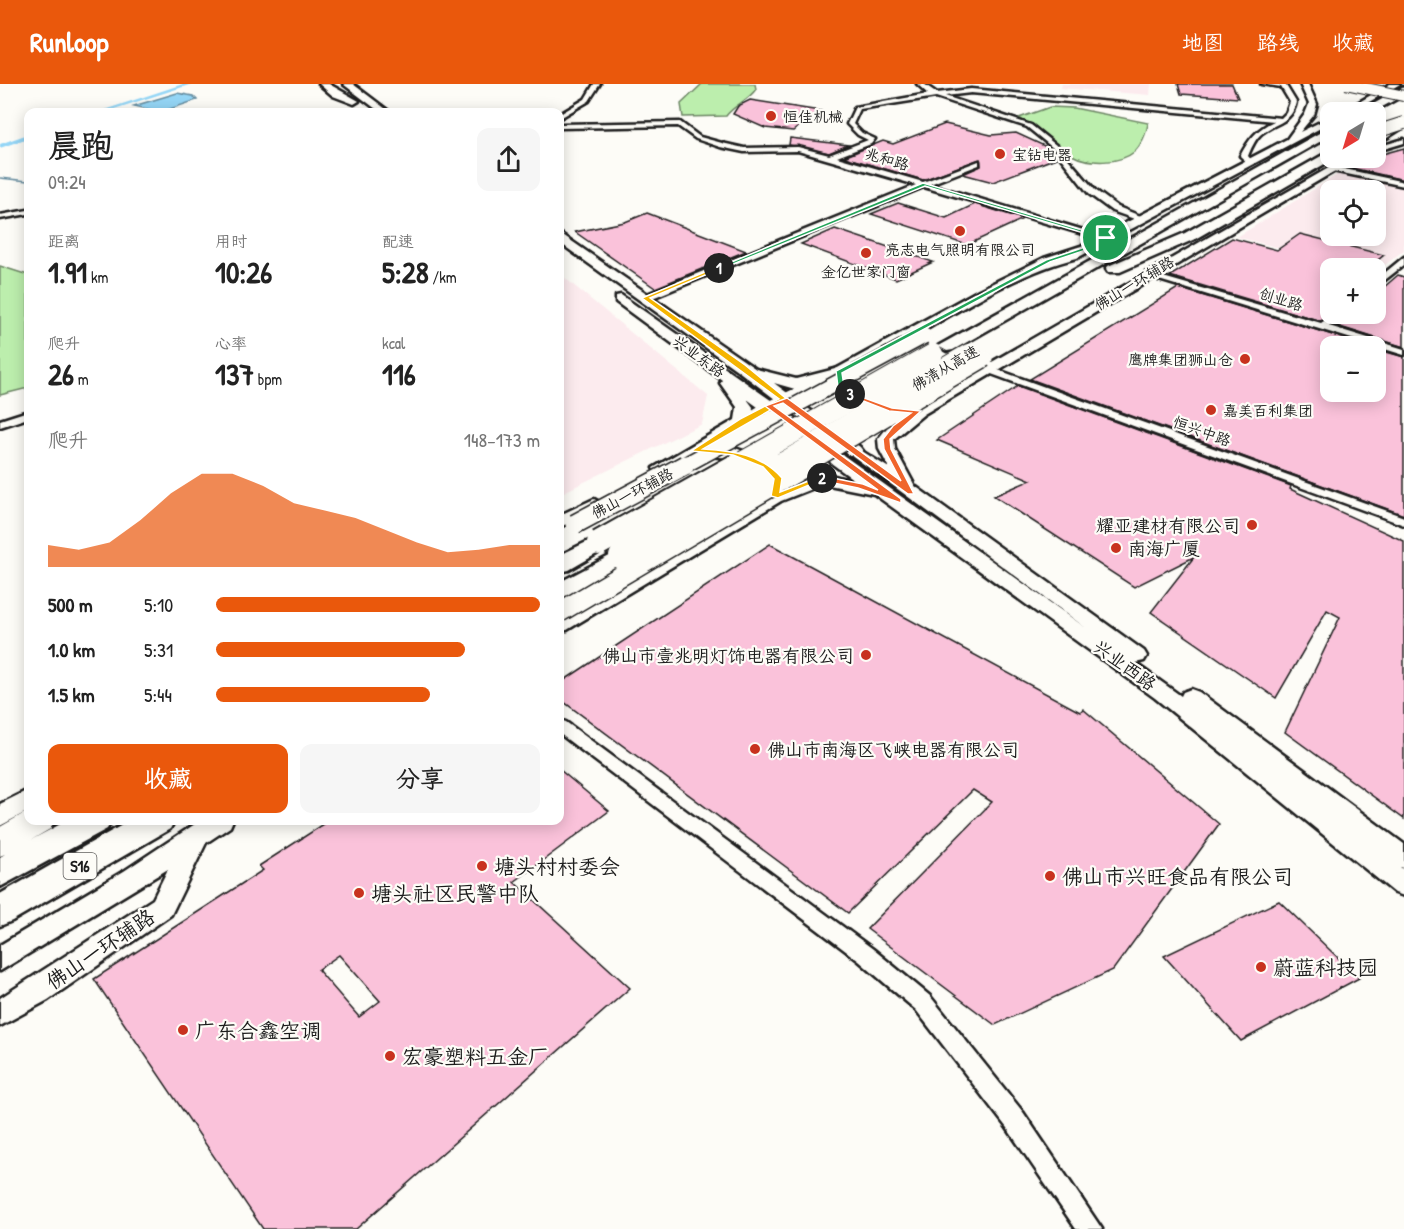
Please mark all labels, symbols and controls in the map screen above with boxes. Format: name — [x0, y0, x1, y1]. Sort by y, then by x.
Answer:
text: Runloop — [30, 23, 109, 61]
text: 地图 — [1182, 28, 1224, 57]
text: 路线 — [1257, 28, 1299, 57]
text: 收藏 — [1332, 28, 1374, 57]
north arrow — [1320, 102, 1386, 168]
map controls — [1320, 102, 1386, 402]
place label: 恒佳机械 — [783, 106, 843, 127]
marker: 恒佳机械 — [764, 109, 778, 123]
text: 晨跑 — [48, 123, 114, 167]
button: share — [477, 128, 540, 191]
street label: 兆和路 — [862, 143, 912, 175]
place label: 宝钻电器 — [1012, 144, 1072, 165]
marker: 宝钻电器 — [993, 147, 1007, 161]
text: 09:24 — [48, 168, 86, 195]
button: locate — [1320, 180, 1386, 246]
pin — [1080, 212, 1131, 263]
icon: arrive — [1089, 221, 1122, 254]
marker: 亮志电气照明有限公司 — [953, 224, 967, 238]
text: 距离 — [48, 230, 80, 252]
text: 用时 — [215, 230, 247, 252]
text: 配速 — [382, 230, 414, 252]
place label: 亮志电气照明有限公司 — [885, 239, 1035, 260]
marker: 金亿世家门窗 — [859, 246, 873, 260]
street label: 佛山一环辅路 — [1090, 251, 1178, 315]
text: 1.91 — [48, 252, 87, 292]
text: 10:26 — [215, 252, 272, 292]
text: 5:28 — [382, 252, 429, 292]
pin: 1 — [704, 253, 734, 283]
text: 1 — [716, 257, 722, 279]
button: + — [1320, 258, 1386, 324]
place label: 金亿世家门窗 — [821, 261, 911, 282]
text: km — [87, 266, 108, 288]
text: /km — [429, 266, 457, 288]
street label: 创业路 — [1256, 282, 1306, 316]
street label: 兴业东路 — [669, 330, 729, 382]
text: 爬升 — [48, 332, 80, 354]
text: 心率 — [215, 332, 247, 354]
text: kcal — [382, 332, 405, 354]
button: − — [1320, 336, 1386, 402]
street label: 佛清从高速 — [907, 340, 983, 396]
place label: 鹰牌集团狮山仓 — [1128, 349, 1233, 370]
marker: 鹰牌集团狮山仓 — [1238, 352, 1252, 366]
text: 26 — [48, 354, 74, 394]
text: 137 — [215, 354, 254, 394]
text: 116 — [382, 354, 416, 394]
text: m — [74, 368, 89, 390]
text: bpm — [254, 368, 282, 390]
pin: 3 — [835, 379, 865, 409]
text: 3 — [846, 383, 854, 405]
place label: 嘉美百利集团 — [1223, 400, 1313, 421]
marker: 嘉美百利集团 — [1204, 403, 1218, 417]
street label: 恒兴中路 — [1170, 411, 1234, 451]
text: 爬升 — [48, 426, 88, 453]
text: 148–173 m — [464, 426, 540, 453]
street label: 佛山一环辅路 — [587, 463, 677, 523]
pin: 2 — [807, 463, 837, 493]
text: 2 — [818, 467, 826, 489]
place label: 耀亚建材有限公司 — [1096, 513, 1240, 538]
marker: 耀亚建材有限公司 — [1245, 518, 1259, 532]
place label: 南海广厦 — [1128, 536, 1200, 561]
marker: 南海广厦 — [1109, 541, 1123, 555]
text: 500 m — [48, 591, 93, 618]
text: 5:10 — [144, 591, 173, 618]
street label: 兴业西路 — [1089, 634, 1161, 696]
text: 1.0 km — [48, 636, 95, 663]
text: 5:31 — [144, 636, 173, 663]
place label: 佛山市壹兆明灯饰电器有限公司 — [602, 643, 854, 668]
marker: 佛山市壹兆明灯饰电器有限公司 — [859, 648, 873, 662]
text: 1.5 km — [48, 681, 95, 708]
text: 5:44 — [144, 681, 172, 708]
place label: 佛山市南海区飞峡电器有限公司 — [767, 737, 1019, 762]
marker: 佛山市南海区飞峡电器有限公司 — [748, 742, 762, 756]
button: 收藏 — [48, 744, 288, 813]
button: 分享 — [300, 744, 540, 813]
place label: 塘头村村委会 — [494, 852, 620, 881]
road number: S16 — [64, 853, 97, 879]
marker: 塘头村村委会 — [475, 859, 489, 873]
place label: 佛山市兴旺食品有限公司 — [1062, 862, 1293, 891]
marker: 佛山市兴旺食品有限公司 — [1043, 869, 1057, 883]
place label: 塘头社区民警中队 — [371, 879, 539, 908]
marker: 塘头社区民警中队 — [352, 886, 366, 900]
street label: 佛山一环辅路 — [40, 902, 160, 996]
place label: 蔚蓝科技园 — [1273, 953, 1378, 982]
marker: 蔚蓝科技园 — [1254, 960, 1268, 974]
place label: 广东合鑫空调 — [195, 1016, 321, 1045]
marker: 广东合鑫空调 — [176, 1023, 190, 1037]
place label: 宏豪塑料五金厂 — [402, 1042, 549, 1071]
marker: 宏豪塑料五金厂 — [383, 1049, 397, 1063]

